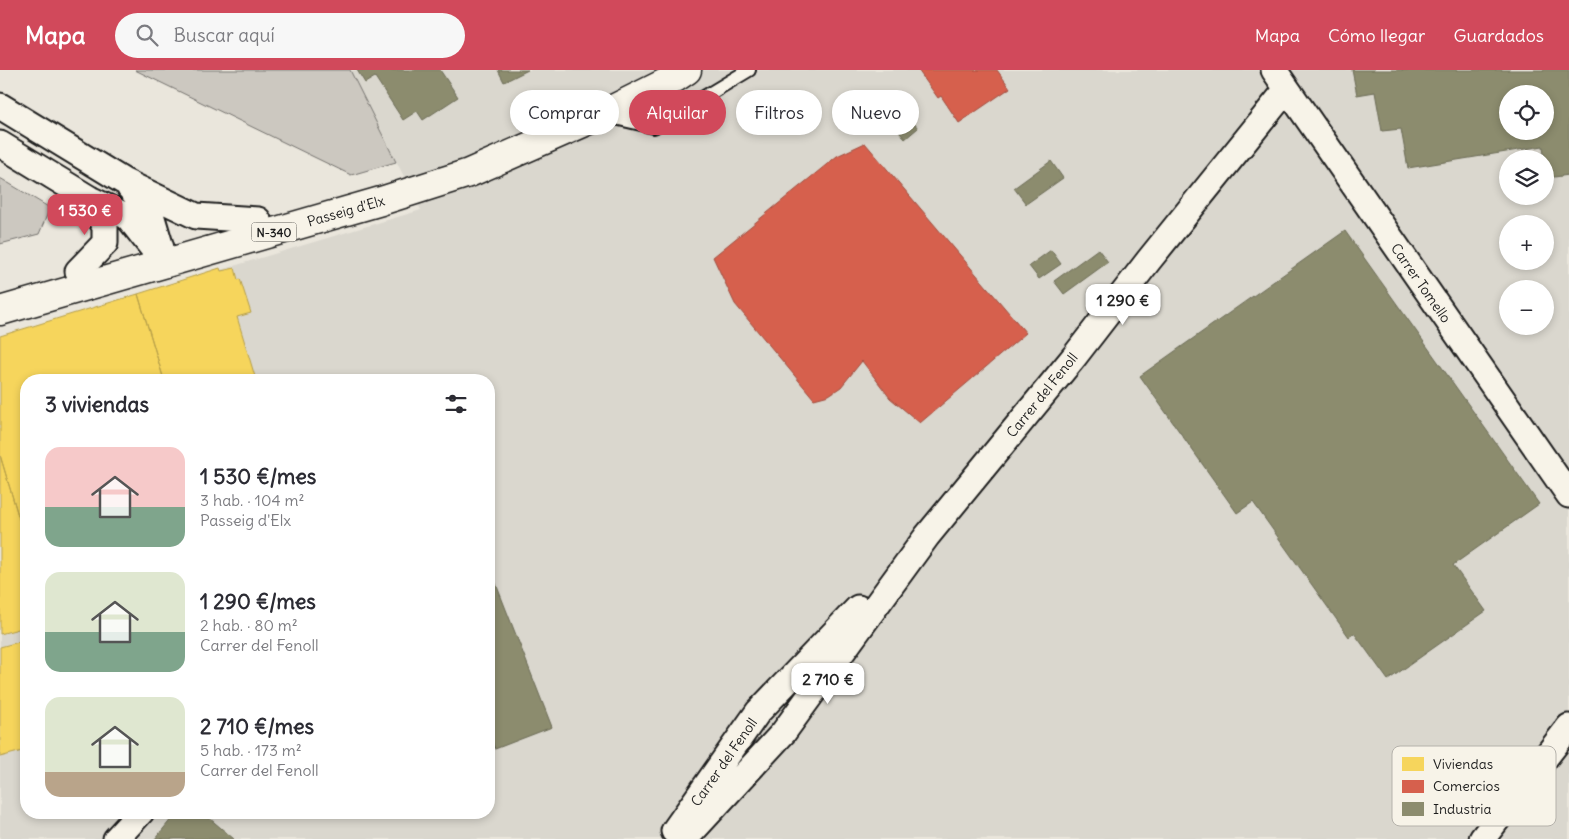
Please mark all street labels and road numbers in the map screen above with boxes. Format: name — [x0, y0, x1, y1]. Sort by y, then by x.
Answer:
street label: Passeig d'Elx — [305, 191, 387, 231]
road number: N-340 — [252, 222, 296, 242]
street label: Carrer Tomello — [1387, 240, 1455, 326]
street label: Carrer del Fenoll — [1002, 349, 1082, 441]
street label: Carrer del Fenoll — [687, 714, 761, 810]

